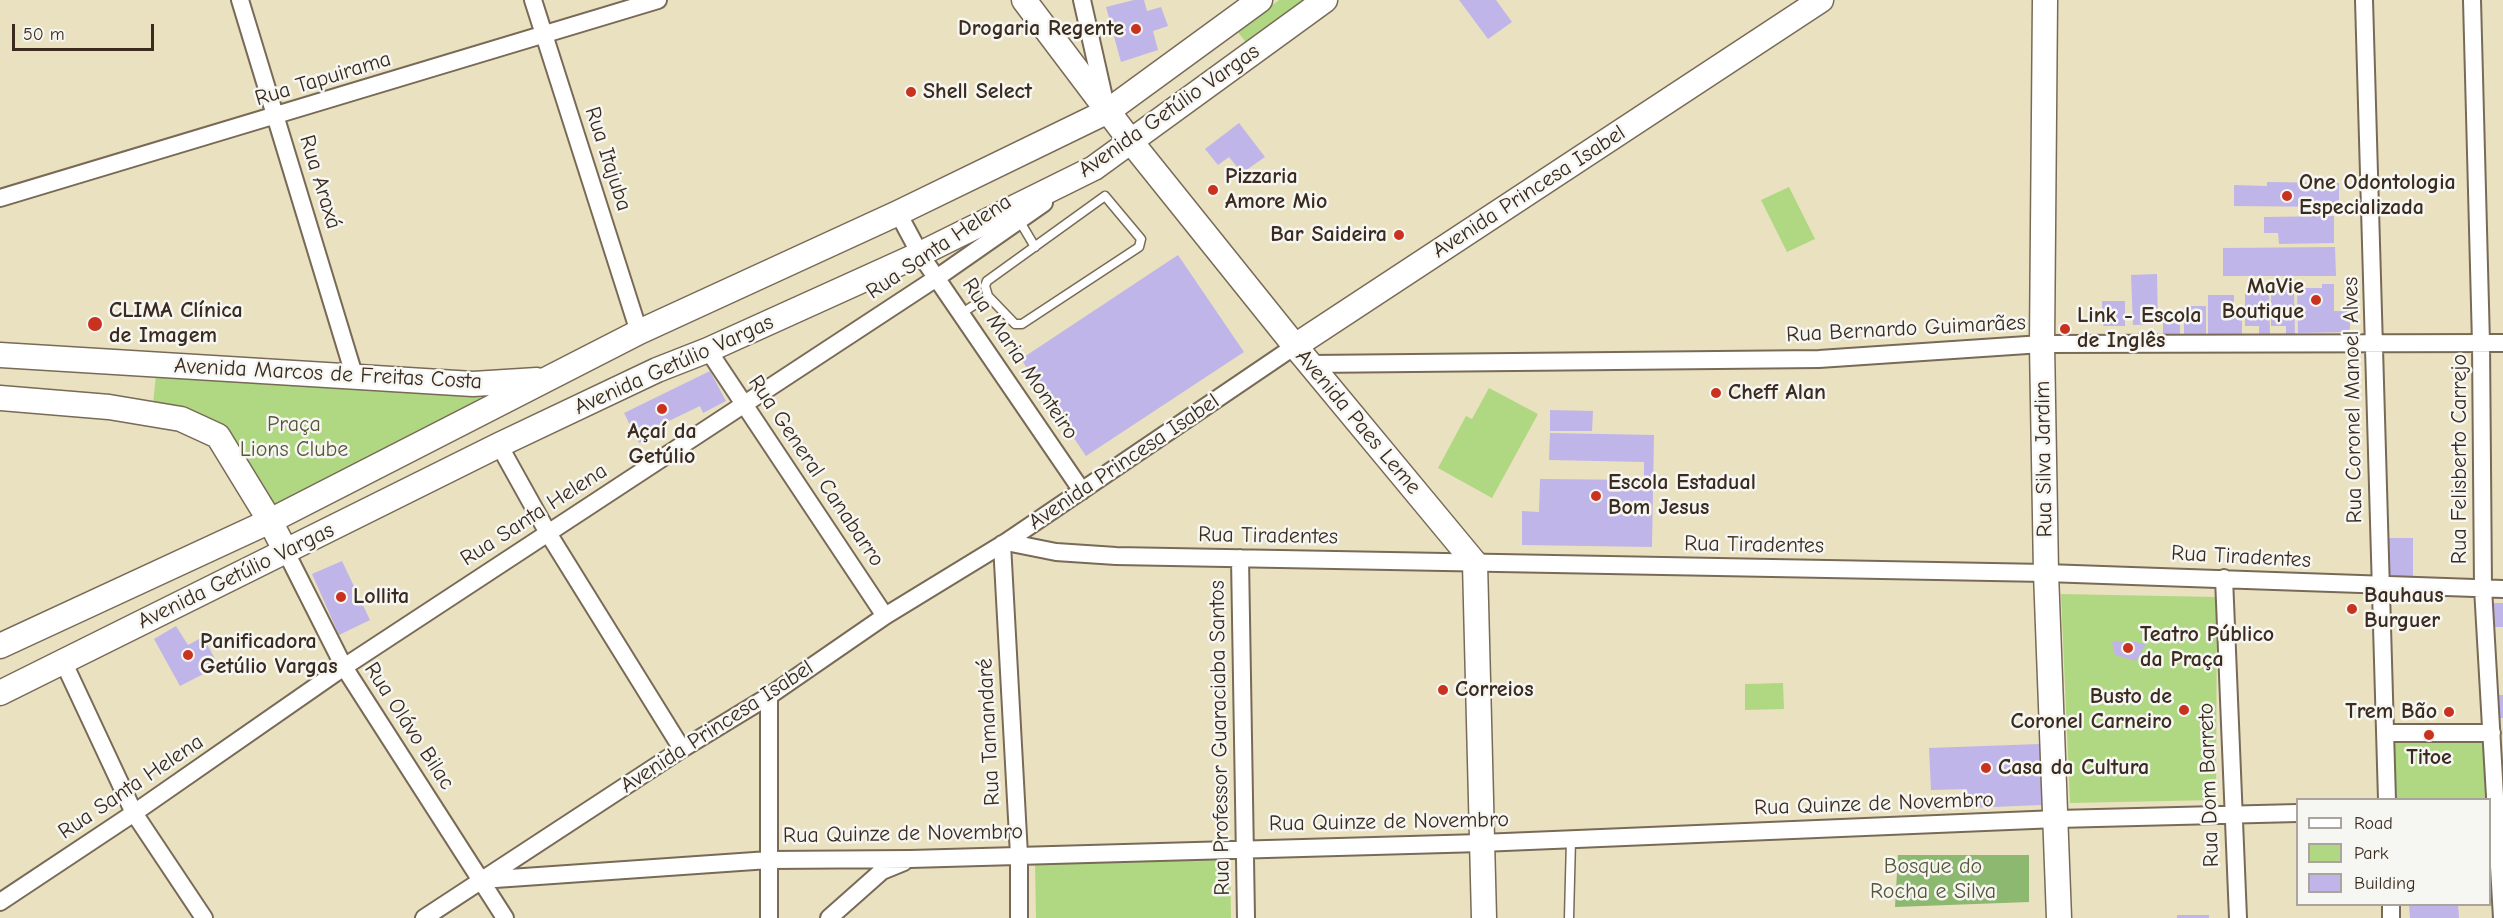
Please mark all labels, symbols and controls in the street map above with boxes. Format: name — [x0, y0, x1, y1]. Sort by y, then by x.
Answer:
scale bar — [15, 12, 158, 50]
place label: Drogaria Regente — [958, 16, 1124, 42]
marker: Drogaria Regente — [1129, 22, 1143, 36]
text: 50 m — [23, 24, 65, 45]
street label: Avenida Getúlio Vargas — [1073, 38, 1265, 184]
street label: Rua Tapuirama — [252, 46, 394, 112]
place label: Shell Select — [923, 79, 1032, 105]
marker: Shell Select — [904, 85, 918, 99]
street label: Rua Itajuba — [579, 103, 637, 215]
street label: Avenida Princesa Isabel — [1428, 120, 1630, 264]
street label: Rua Araxá — [293, 132, 347, 232]
place label: Pizzaria Amore Mio — [1225, 164, 1327, 216]
place label: One Odontologia Especializada — [2299, 170, 2456, 222]
marker: Pizzaria Amore Mio — [1206, 183, 1220, 197]
street label: Rua Santa Helena — [861, 189, 1017, 305]
marker: One Odontologia Especializada — [2280, 189, 2294, 203]
place label: Bar Saideira — [1270, 222, 1387, 248]
marker: Bar Saideira — [1392, 228, 1406, 242]
street label: Rua Maria Monteiro — [956, 273, 1084, 445]
place label: MaVie Boutique — [2222, 274, 2304, 326]
street label: Rua Coronel Manoel Alves — [2338, 276, 2368, 524]
marker: MaVie Boutique — [2309, 293, 2323, 307]
place label: CLIMA Clínica de Imagem — [109, 298, 243, 350]
place label: Link - Escola de Inglês — [2077, 303, 2201, 354]
street label: Avenida Getúlio Vargas — [570, 309, 778, 421]
street label: Rua Bernardo Guimarães — [1786, 310, 2026, 348]
marker: CLIMA Clínica de Imagem — [86, 315, 104, 333]
marker: Link - Escola de Inglês — [2058, 322, 2072, 336]
street label: Avenida Paes Leme — [1290, 344, 1426, 500]
street label: Avenida Marcos de Freitas Costa — [173, 353, 483, 395]
street label: Rua Felisberto Carrejo — [2447, 354, 2473, 564]
street label: Rua General Canabarro — [742, 370, 890, 572]
place label: Cheff Alan — [1728, 380, 1826, 406]
street label: Rua Silva Jardim — [2029, 380, 2059, 538]
marker: Cheff Alan — [1709, 386, 1723, 400]
street label: Avenida Princesa Isabel — [1024, 388, 1224, 536]
marker: Açaí da Getúlio — [655, 402, 669, 416]
park label: Praça Lions Clube — [240, 412, 348, 464]
place label: Açaí da Getúlio — [627, 419, 697, 470]
street label: Rua Santa Helena — [456, 458, 612, 572]
place label: Escola Estadual Bom Jesus — [1608, 470, 1756, 522]
marker: Escola Estadual Bom Jesus — [1589, 489, 1603, 503]
street label: Avenida Getúlio Vargas — [133, 517, 339, 635]
street label: Rua Tiradentes — [1198, 522, 1338, 550]
street label: Rua Tiradentes — [1684, 531, 1824, 559]
street label: Rua Tiradentes — [2170, 540, 2312, 574]
street label: Rua Professor Guaraciaba Santos — [1204, 580, 1236, 896]
place label: Bauhaus Burguer — [2364, 583, 2444, 634]
place label: Lollita — [353, 584, 409, 610]
marker: Lollita — [334, 590, 348, 604]
marker: Bauhaus Burguer — [2345, 602, 2359, 616]
place label: Teatro Público da Praça — [2140, 622, 2274, 674]
place label: Panificadora Getúlio Vargas — [200, 629, 338, 680]
marker: Teatro Público da Praça — [2121, 641, 2135, 655]
marker: Panificadora Getúlio Vargas — [181, 648, 195, 662]
street label: Avenida Princesa Isabel — [616, 655, 818, 799]
street label: Rua Olávo Bilac — [358, 657, 460, 795]
street label: Rua Tamandaré — [972, 658, 1006, 806]
place label: Correios — [1455, 677, 1534, 703]
marker: Correios — [1436, 683, 1450, 697]
place label: Busto de Coronel Carneiro — [2010, 684, 2172, 736]
place label: Trem Bão — [2345, 699, 2437, 725]
street label: Rua Dom Barreto — [2193, 702, 2225, 868]
marker: Busto de Coronel Carneiro — [2177, 703, 2191, 717]
marker: Trem Bão — [2442, 705, 2456, 719]
marker: Titoe — [2422, 728, 2436, 742]
street label: Rua Santa Helena — [53, 729, 209, 845]
place label: Titoe — [2406, 745, 2452, 771]
place label: Casa da Cultura — [1998, 755, 2149, 781]
marker: Casa da Cultura — [1979, 761, 1993, 775]
street label: Rua Quinze de Novembro — [1754, 787, 1994, 821]
legend — [2296, 798, 2491, 906]
street label: Rua Quinze de Novembro — [1269, 807, 1509, 837]
text: Road — [2354, 813, 2393, 834]
street label: Rua Quinze de Novembro — [783, 819, 1023, 849]
text: Park — [2354, 843, 2388, 864]
park label: Bosque do Rocha e Silva — [1870, 854, 1996, 906]
text: Building — [2354, 873, 2416, 894]

